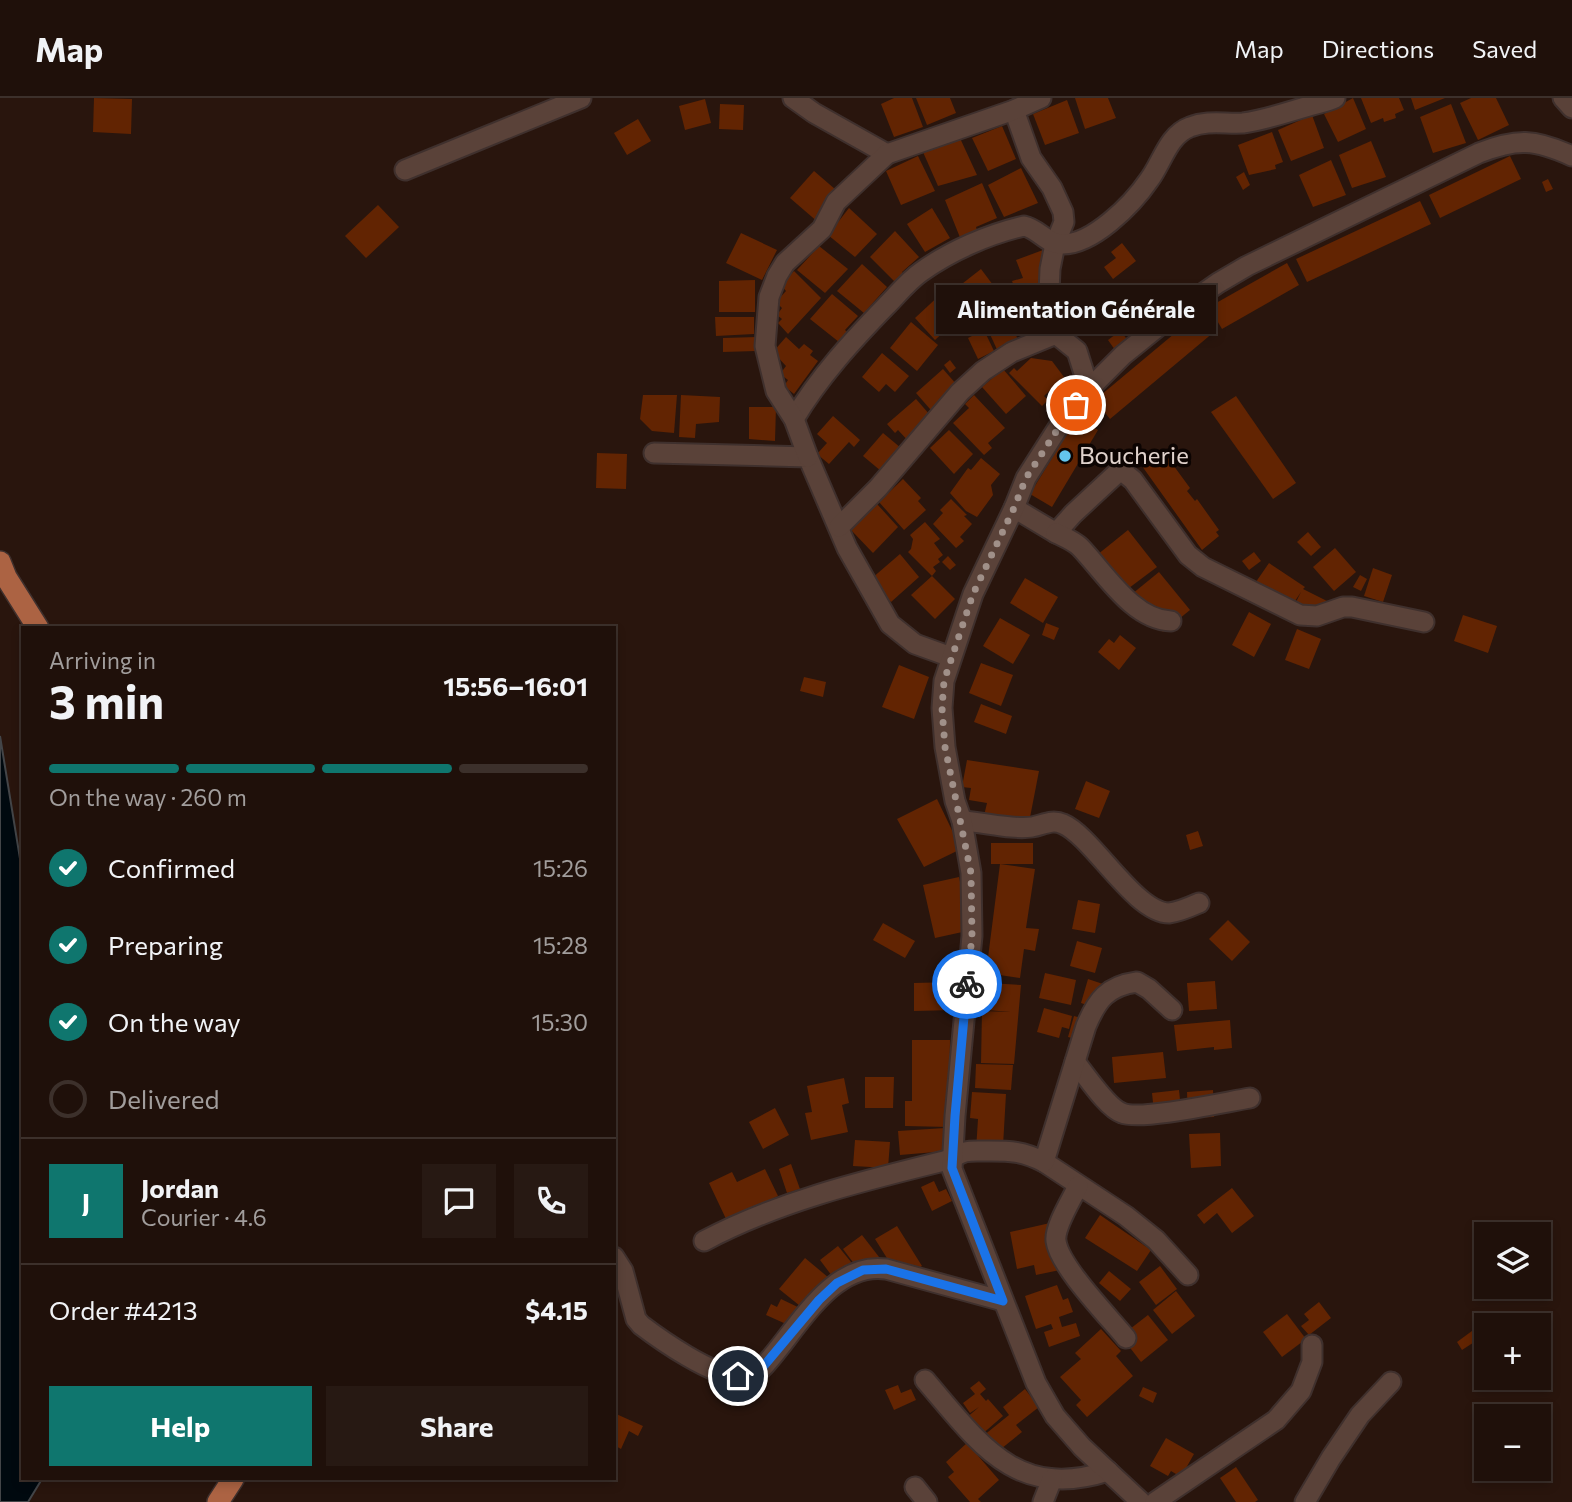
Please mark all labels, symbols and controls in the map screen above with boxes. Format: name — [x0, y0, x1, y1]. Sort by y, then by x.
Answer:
text: Map — [35, 28, 103, 69]
text: Map — [1234, 34, 1284, 63]
text: Directions — [1322, 34, 1434, 63]
text: Saved — [1472, 34, 1537, 63]
callout: Alimentation Générale — [936, 286, 1216, 335]
text: Alimentation Générale — [957, 295, 1195, 323]
pin — [1046, 375, 1106, 435]
icon: bag — [1057, 386, 1095, 424]
place label: Boucherie — [1079, 440, 1189, 469]
marker: Boucherie — [1057, 448, 1073, 464]
text: Arriving in — [49, 646, 156, 674]
text: 15:56–16:01 — [443, 670, 588, 701]
text: 3 min — [49, 672, 164, 728]
text: On the way · 260 m — [49, 783, 247, 811]
icon: check — [49, 849, 87, 887]
text: Confirmed — [108, 852, 235, 883]
text: 15:26 — [533, 854, 588, 882]
icon: check — [49, 926, 87, 964]
text: Preparing — [108, 929, 223, 960]
text: 15:28 — [533, 931, 588, 959]
courier — [932, 949, 1002, 1019]
icon: bike — [948, 965, 986, 1003]
icon: check — [49, 1003, 87, 1041]
text: On the way — [108, 1006, 241, 1037]
text: 15:30 — [531, 1008, 588, 1036]
text: Delivered — [108, 1083, 219, 1114]
button: chat — [422, 1164, 496, 1238]
button: phone — [514, 1164, 588, 1238]
text: Jordan — [141, 1172, 219, 1203]
text: J — [82, 1186, 90, 1217]
text: Courier · 4.6 — [141, 1203, 267, 1231]
map controls — [1474, 1222, 1551, 1481]
button: layers — [1474, 1222, 1551, 1299]
text: Order #4213 — [49, 1294, 198, 1325]
text: $4.15 — [525, 1294, 588, 1325]
button: + — [1474, 1313, 1551, 1390]
pin — [708, 1346, 768, 1406]
icon: home — [719, 1357, 757, 1395]
button: Help — [49, 1386, 312, 1466]
button: Share — [326, 1386, 588, 1466]
button: − — [1474, 1404, 1551, 1481]

